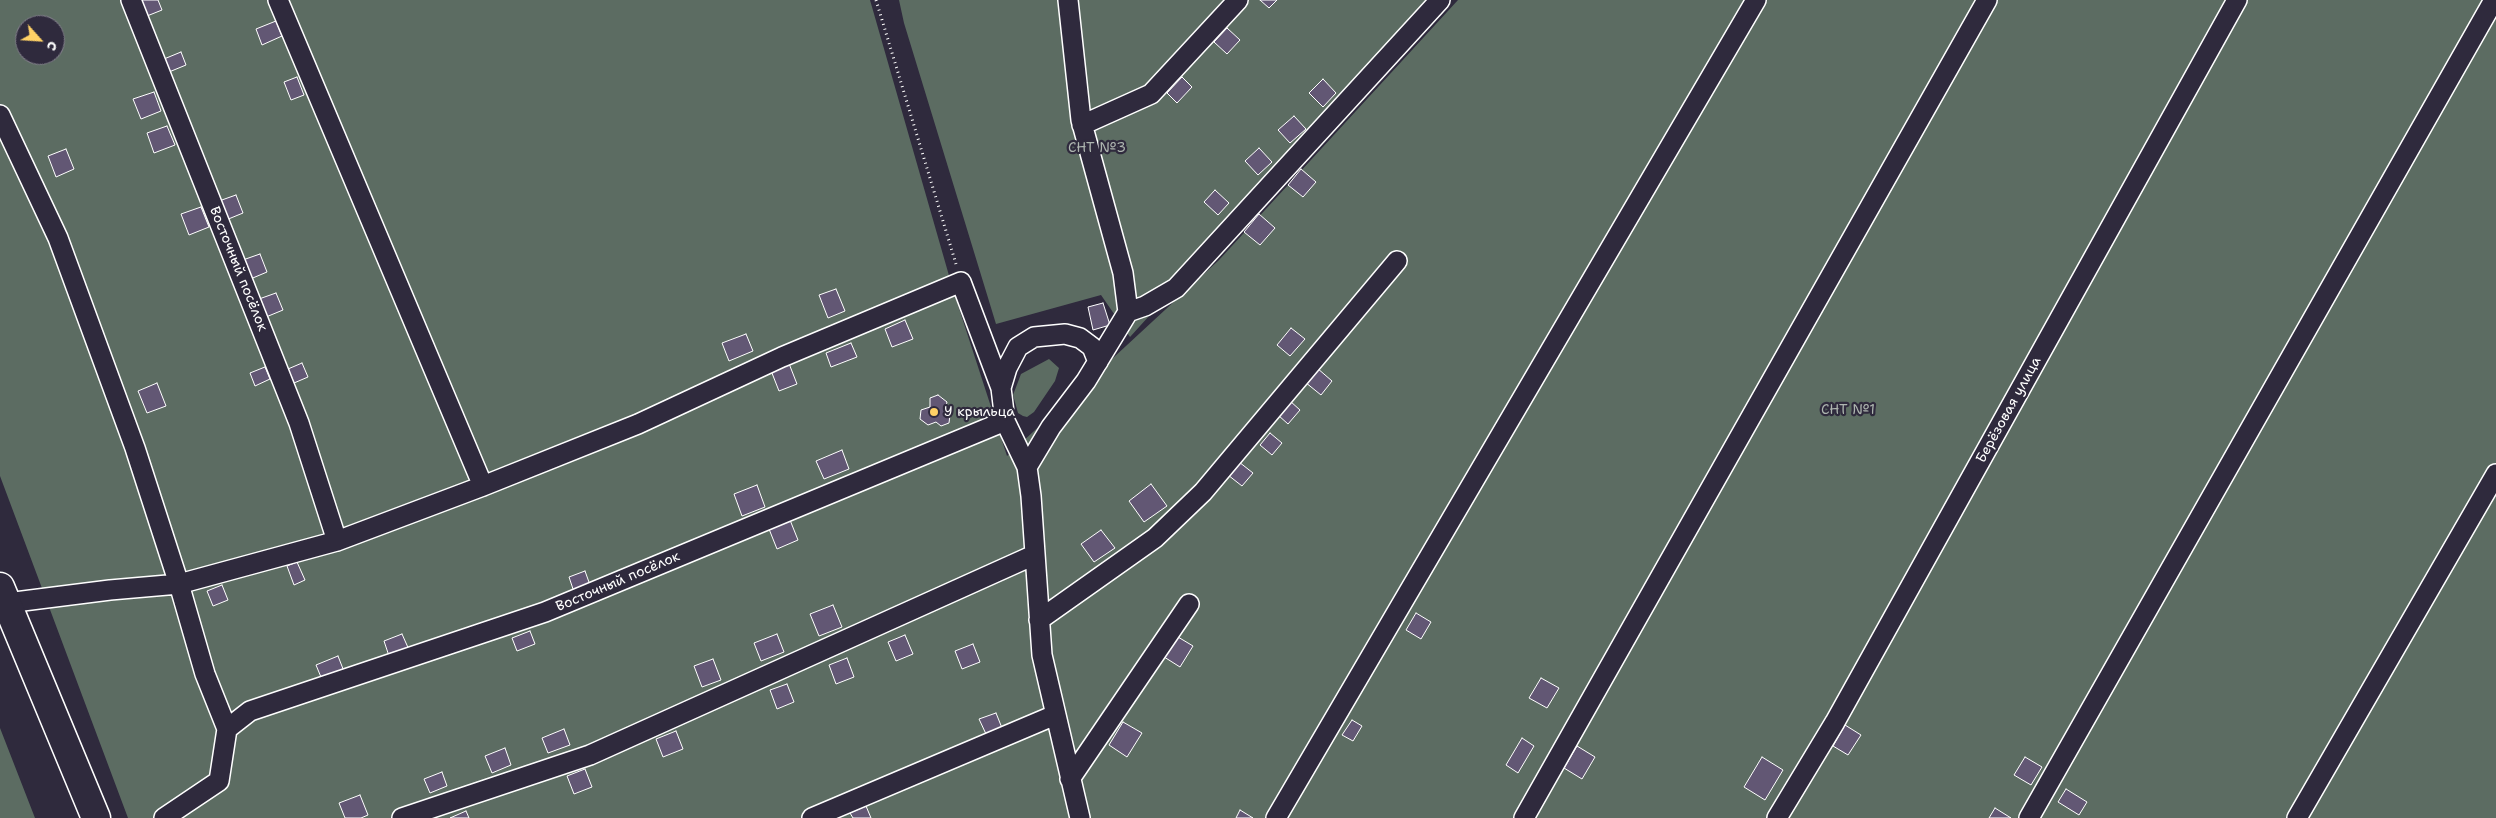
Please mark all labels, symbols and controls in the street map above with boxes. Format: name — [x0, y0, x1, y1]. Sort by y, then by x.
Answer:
north arrow — [15, 15, 65, 65]
text: С — [43, 38, 63, 54]
park label: СНТ №3 — [1068, 140, 1126, 156]
street label: Восточный посёлок — [205, 204, 271, 334]
street label: Берёзовая улица — [1973, 354, 2045, 466]
park label: СНТ №1 — [1821, 402, 1875, 418]
place label: У крыльца — [944, 404, 1015, 420]
marker: У крыльца — [928, 406, 940, 418]
street label: Восточный посёлок — [554, 548, 682, 616]

